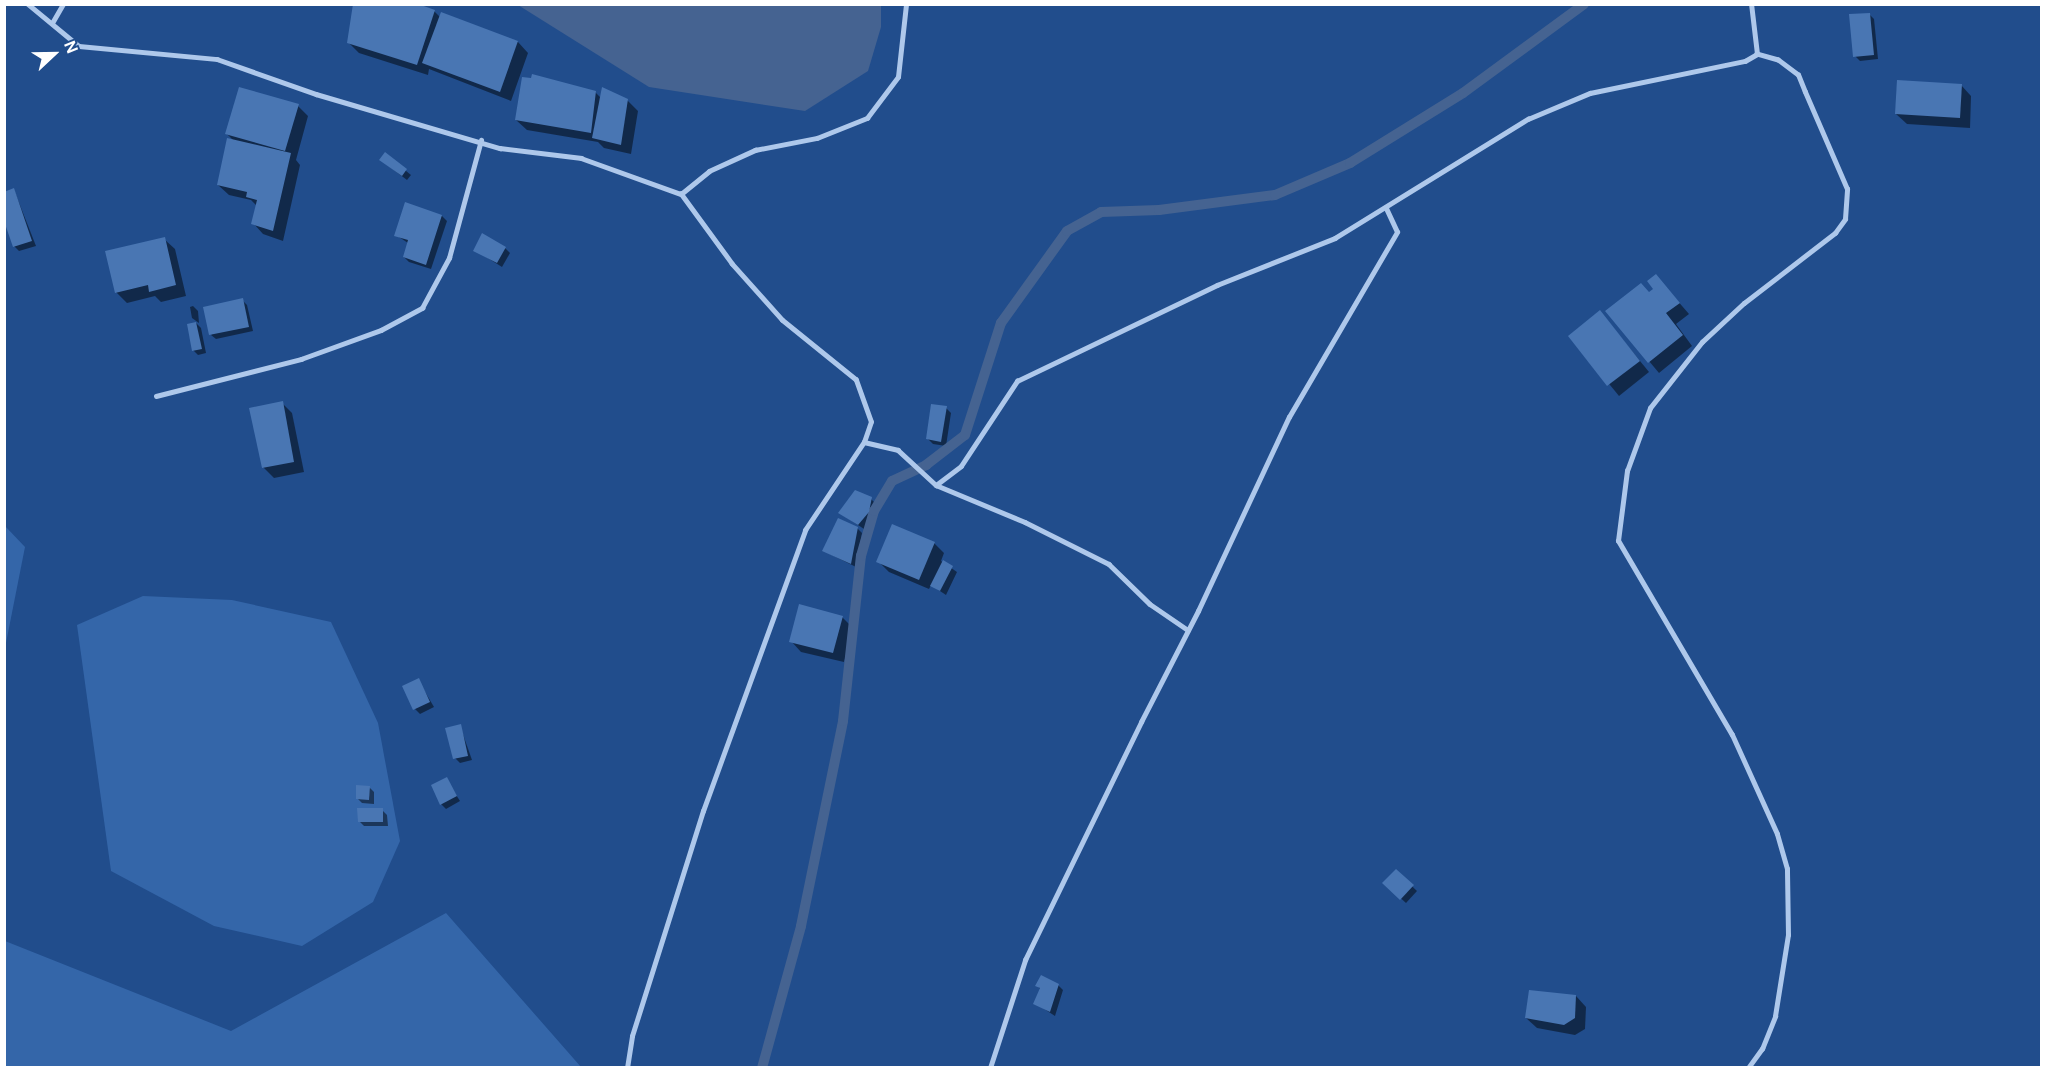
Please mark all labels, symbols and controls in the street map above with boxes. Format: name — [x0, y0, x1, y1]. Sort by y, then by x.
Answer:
north arrow — [24, 24, 84, 84]
text: N — [59, 38, 83, 56]

